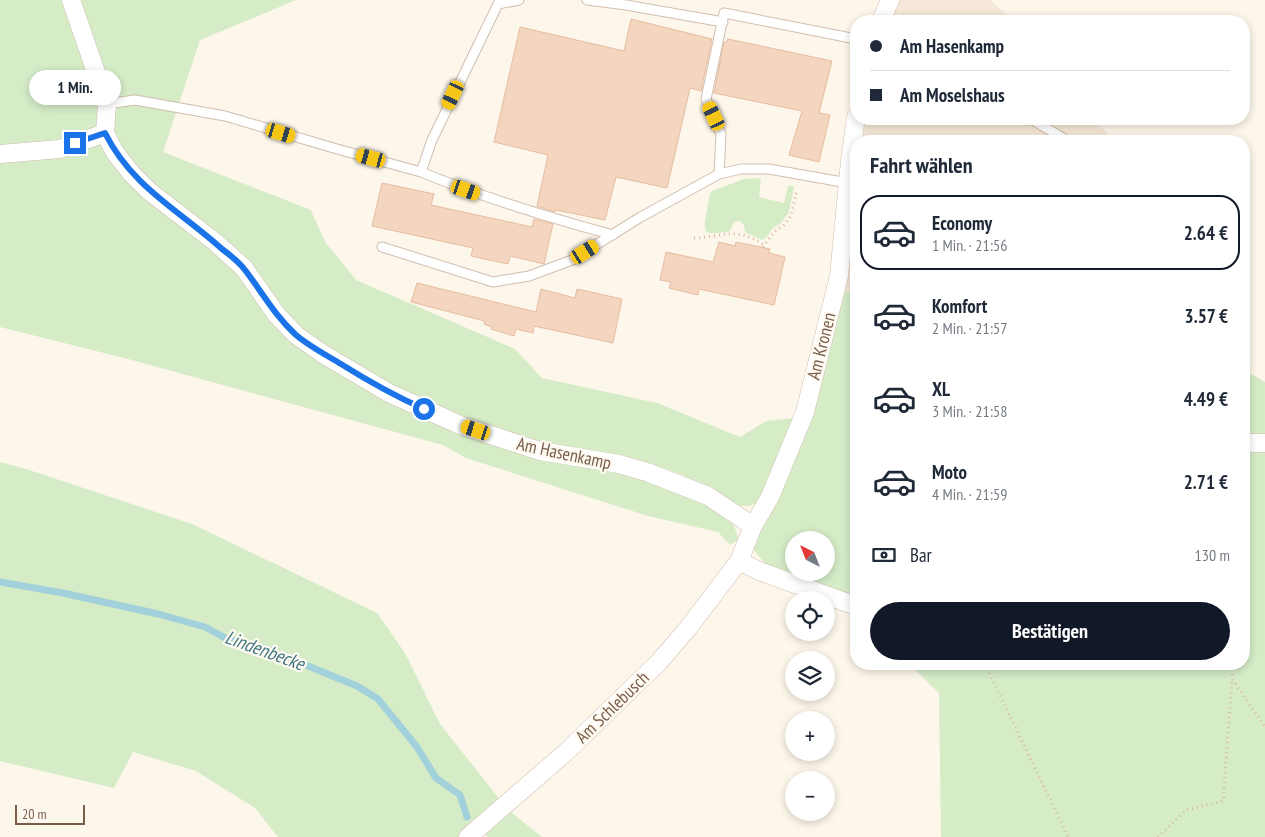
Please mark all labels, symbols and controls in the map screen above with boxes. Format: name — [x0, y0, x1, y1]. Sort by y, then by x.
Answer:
text: Am Hasenkamp — [900, 34, 1004, 58]
callout: 1 Min. — [29, 70, 121, 106]
text: 1 Min. — [57, 77, 93, 97]
car — [439, 78, 466, 112]
text: Am Moselshaus — [900, 83, 1005, 107]
car — [700, 99, 727, 133]
car — [264, 121, 297, 145]
route end — [64, 132, 86, 154]
car — [354, 147, 387, 169]
text: Fahrt wählen — [870, 151, 973, 179]
car — [449, 178, 482, 202]
icon: car — [872, 210, 917, 255]
text: Economy — [932, 211, 992, 235]
text: 2.64 € — [1184, 221, 1228, 245]
text: 1 Min. · 21:56 — [932, 235, 1007, 255]
car — [568, 238, 601, 266]
icon: car — [872, 293, 917, 338]
text: Komfort — [932, 294, 987, 318]
text: 3.57 € — [1185, 304, 1228, 328]
street label: Am Kronen — [802, 310, 840, 382]
text: 2 Min. · 21:57 — [932, 318, 1007, 338]
icon: car — [872, 376, 917, 421]
text: XL — [932, 377, 950, 401]
text: 4.49 € — [1184, 387, 1228, 411]
route start — [413, 398, 435, 420]
text: 3 Min. · 21:58 — [932, 401, 1007, 421]
car — [459, 418, 492, 442]
street label: Am Hasenkamp — [515, 432, 614, 474]
icon: car — [872, 459, 917, 504]
text: Moto — [932, 460, 967, 484]
text: 2.71 € — [1184, 470, 1228, 494]
text: 4 Min. · 21:59 — [932, 484, 1007, 504]
north arrow — [785, 531, 835, 581]
map controls — [785, 531, 835, 821]
icon: cash — [870, 541, 898, 569]
text: Bar — [910, 543, 932, 567]
text: 130 m — [1195, 545, 1230, 565]
button: locate — [785, 591, 835, 641]
button: Bestätigen — [870, 602, 1230, 660]
water label: Lindenbecke — [222, 625, 309, 676]
button: layers — [785, 651, 835, 701]
street label: Am Schlebusch — [570, 666, 654, 748]
button: + — [785, 711, 835, 761]
button: − — [785, 771, 835, 821]
scale bar — [15, 802, 85, 825]
text: 20 m — [22, 805, 47, 823]

